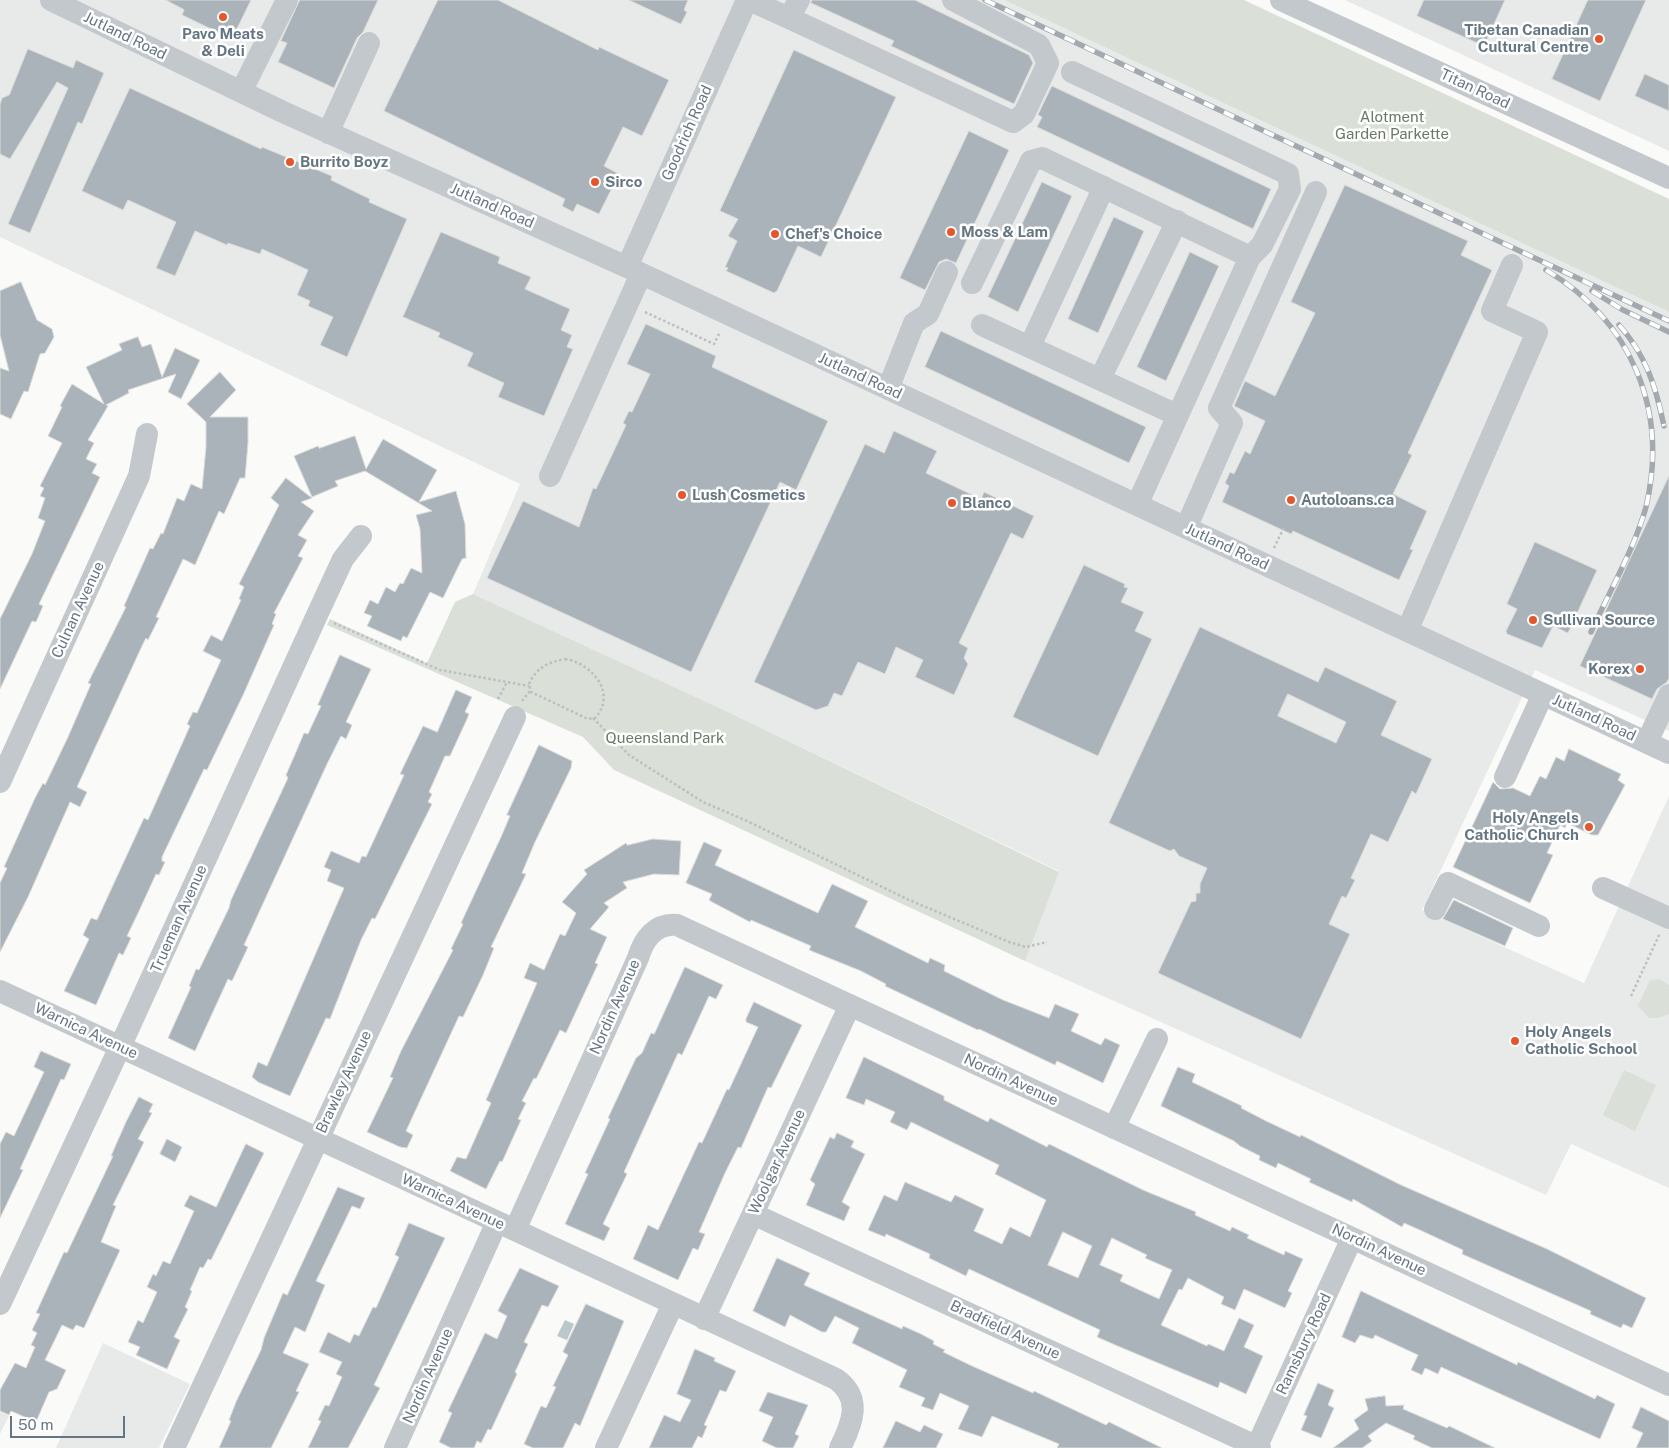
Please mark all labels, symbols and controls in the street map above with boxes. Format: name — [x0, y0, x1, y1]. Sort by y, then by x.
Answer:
street label: Jutland Road — [81, 8, 169, 64]
marker: Pavo Meats & Deli — [217, 11, 229, 23]
place label: Tibetan Canadian Cultural Centre — [1464, 21, 1589, 56]
place label: Pavo Meats & Deli — [182, 25, 264, 60]
marker: Tibetan Canadian Cultural Centre — [1593, 33, 1605, 45]
street label: Titan Road — [1437, 65, 1513, 113]
street label: Goodrich Road — [658, 83, 716, 183]
park label: Alotment Garden Parkette — [1335, 108, 1449, 143]
place label: Burrito Boyz — [300, 153, 388, 171]
marker: Burrito Boyz — [284, 156, 296, 168]
place label: Sirco — [605, 173, 642, 191]
marker: Sirco — [589, 176, 601, 188]
street label: Jutland Road — [447, 179, 537, 233]
place label: Moss & Lam — [961, 223, 1048, 241]
place label: Chef's Choice — [785, 225, 882, 243]
marker: Moss & Lam — [945, 226, 957, 238]
marker: Chef's Choice — [769, 228, 781, 240]
street label: Jutland Road — [815, 349, 905, 403]
place label: Lush Cosmetics — [692, 486, 805, 504]
marker: Lush Cosmetics — [676, 489, 688, 501]
place label: Autoloans.ca — [1301, 491, 1394, 509]
place label: Blanco — [962, 494, 1011, 512]
marker: Autoloans.ca — [1285, 494, 1297, 506]
marker: Blanco — [946, 497, 958, 509]
street label: Jutland Road — [1182, 520, 1272, 574]
street label: Culnan Avenue — [48, 559, 108, 661]
place label: Sullivan Source — [1543, 611, 1655, 629]
marker: Sullivan Source — [1527, 614, 1539, 626]
place label: Korex — [1588, 660, 1630, 678]
marker: Korex — [1634, 663, 1646, 675]
street label: Jutland Road — [1549, 691, 1639, 745]
park label: Queensland Park — [605, 729, 725, 747]
place label: Holy Angels Catholic Church — [1464, 809, 1579, 844]
marker: Holy Angels Catholic Church — [1583, 821, 1595, 833]
street label: Trueman Avenue — [147, 862, 211, 976]
street label: Nordin Avenue — [586, 957, 644, 1057]
street label: Warnica Avenue — [32, 999, 140, 1063]
place label: Holy Angels Catholic School — [1525, 1023, 1638, 1058]
street label: Brawley Avenue — [312, 1028, 376, 1136]
marker: Holy Angels Catholic School — [1509, 1035, 1521, 1047]
street label: Nordin Avenue — [961, 1050, 1061, 1110]
street label: Woolgar Avenue — [745, 1107, 809, 1217]
street label: Warnica Avenue — [399, 1170, 507, 1234]
street label: Nordin Avenue — [1329, 1220, 1429, 1280]
street label: Ramsbury Road — [1273, 1290, 1335, 1398]
street label: Bradfield Avenue — [947, 1297, 1063, 1363]
street label: Nordin Avenue — [399, 1326, 457, 1426]
scale bar — [12, 1406, 128, 1438]
text: 50 m — [18, 1416, 53, 1433]

